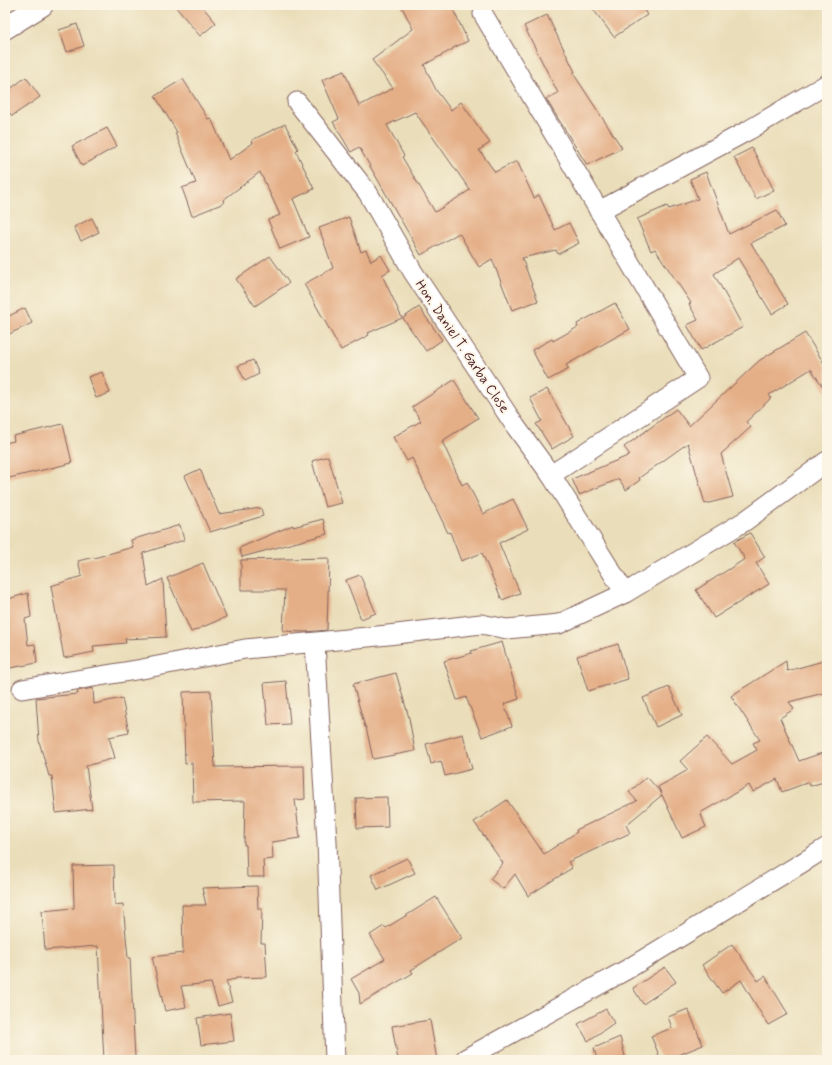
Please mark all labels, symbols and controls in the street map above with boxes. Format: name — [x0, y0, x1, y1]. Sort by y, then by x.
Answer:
street label: Hon. Daniel T. Garba Close — [411, 277, 513, 417]

